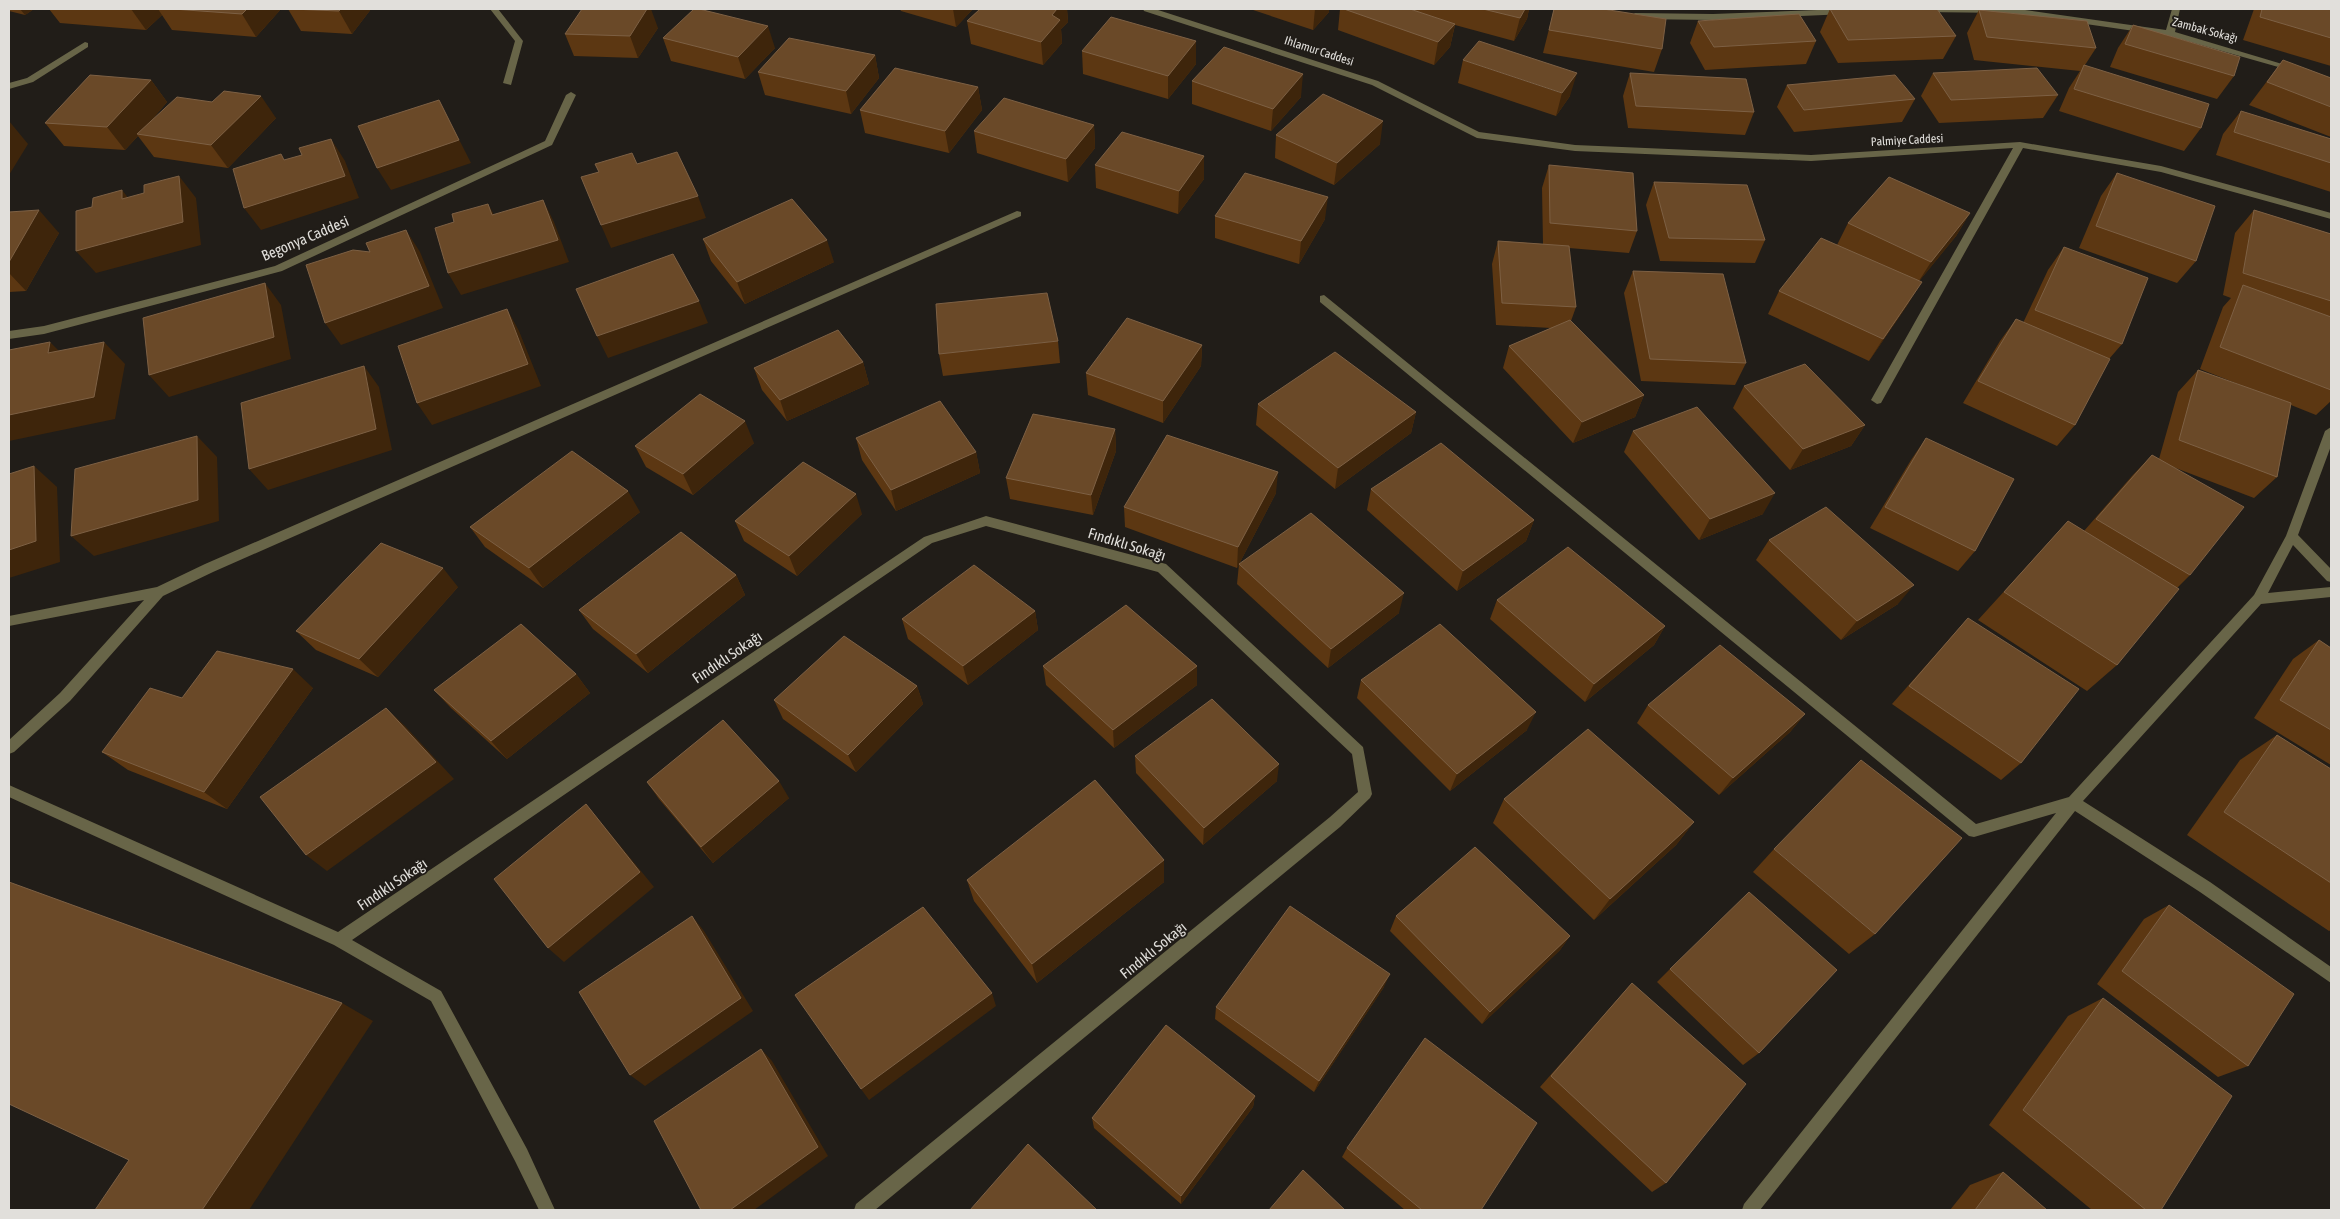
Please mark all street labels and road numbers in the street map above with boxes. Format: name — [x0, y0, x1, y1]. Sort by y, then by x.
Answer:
street label: Zambak Sokağı — [2171, 15, 2239, 45]
street label: Ihlamur Caddesi — [1283, 33, 1355, 69]
street label: Palmiye Caddesi — [1870, 131, 1944, 149]
street label: Begonya Caddesi — [259, 212, 351, 264]
street label: Fındıklı Sokağı — [1086, 524, 1168, 564]
street label: Fındıklı Sokağı — [689, 628, 765, 686]
street label: Fındıklı Sokağı — [354, 855, 430, 913]
street label: Fındıklı Sokağı — [1116, 918, 1190, 982]

